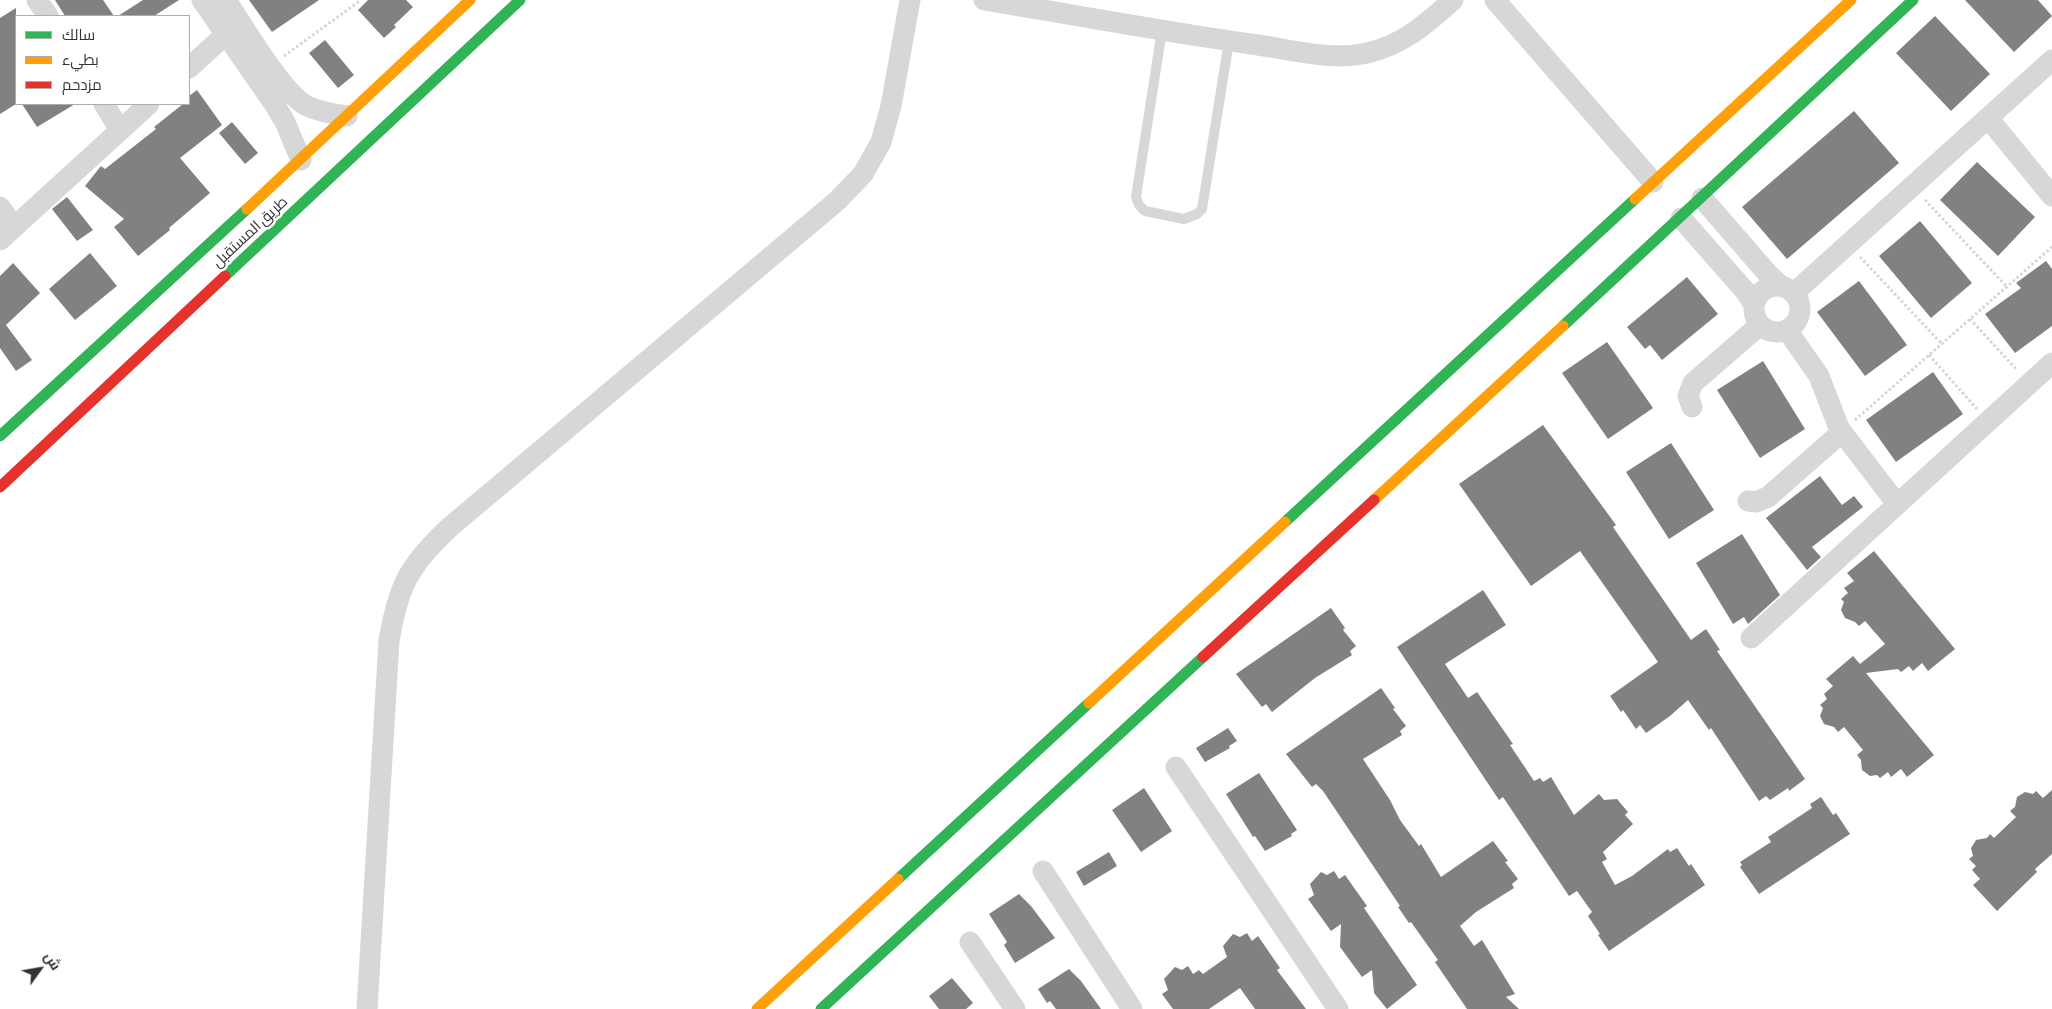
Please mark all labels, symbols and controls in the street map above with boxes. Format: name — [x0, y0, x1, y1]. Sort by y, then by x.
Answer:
legend — [15, 15, 190, 105]
text: سالك — [62, 26, 95, 43]
text: بطيء — [62, 51, 99, 68]
text: مزدحم — [62, 76, 102, 93]
street label: طريق المستقبل — [209, 193, 291, 271]
north arrow — [15, 944, 65, 994]
text: ش — [41, 949, 64, 973]

